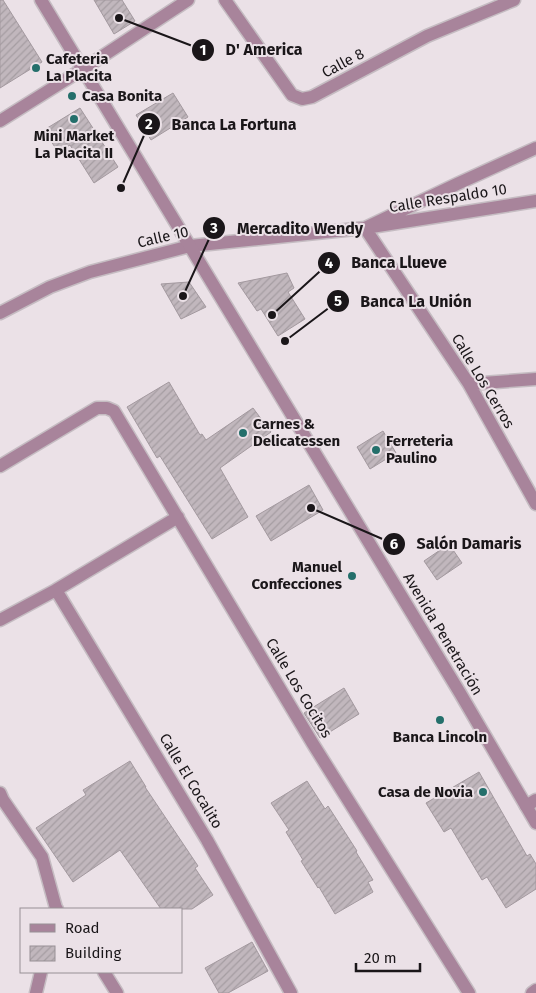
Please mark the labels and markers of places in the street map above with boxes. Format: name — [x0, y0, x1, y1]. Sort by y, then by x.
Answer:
callout: D' America — [191, 34, 313, 65]
place label: Cafeteria La Placita — [46, 50, 112, 85]
marker: Cafeteria La Placita — [30, 62, 42, 74]
place label: Casa Bonita — [82, 87, 162, 105]
marker: Casa Bonita — [66, 90, 78, 102]
callout: Banca La Fortuna — [136, 109, 306, 140]
marker: Mini Market La Placita II — [68, 113, 80, 125]
place label: Mini Market La Placita II — [34, 127, 115, 162]
callout: Mercadito Wendy — [202, 213, 373, 244]
callout: Banca Llueve — [316, 247, 457, 278]
callout: Banca La Unión — [326, 285, 482, 316]
place label: Carnes & Delicatessen — [253, 415, 340, 450]
marker: Carnes & Delicatessen — [237, 427, 249, 439]
place label: Ferreteria Paulino — [386, 432, 453, 467]
marker: Ferreteria Paulino — [370, 444, 382, 456]
callout: Salón Damaris — [382, 528, 532, 559]
place label: Manuel Confecciones — [252, 558, 343, 593]
marker: Manuel Confecciones — [346, 570, 358, 582]
marker: Banca Lincoln — [434, 714, 446, 726]
place label: Banca Lincoln — [393, 728, 487, 746]
place label: Casa de Novia — [378, 783, 473, 801]
marker: Casa de Novia — [477, 786, 489, 798]

